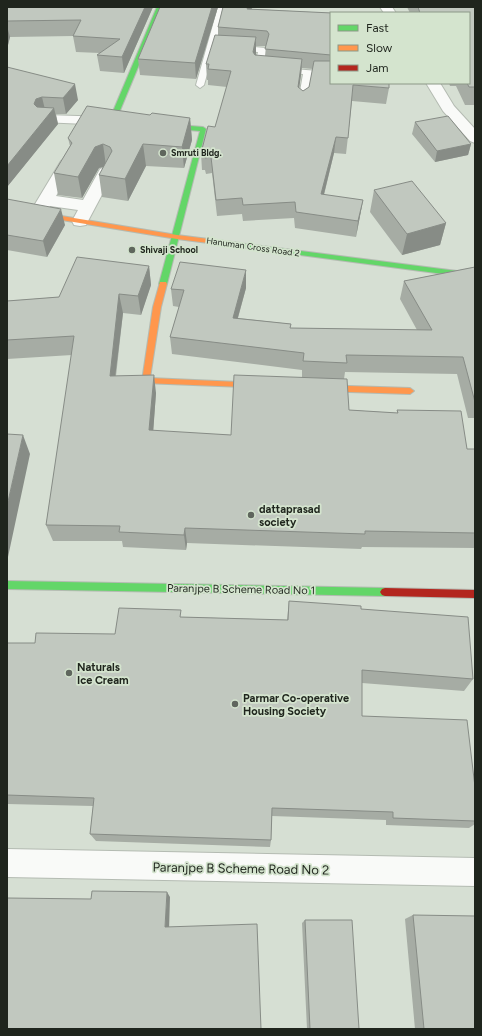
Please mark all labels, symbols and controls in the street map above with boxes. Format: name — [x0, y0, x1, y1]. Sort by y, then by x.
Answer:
legend — [330, 12, 470, 84]
text: Fast — [366, 21, 389, 35]
text: Slow — [366, 41, 393, 55]
text: Jam — [366, 61, 389, 75]
place label: Smruti Bldg. — [171, 147, 222, 158]
marker: Smruti Bldg. — [158, 148, 168, 158]
street label: Hanuman Cross Road 2 — [206, 235, 300, 259]
place label: Shivaji School — [140, 244, 198, 255]
marker: Shivaji School — [127, 245, 137, 255]
place label: dattaprasad society — [259, 503, 320, 529]
marker: dattaprasad society — [246, 510, 256, 520]
street label: Paranjpe B Scheme Road No 1 — [167, 582, 315, 597]
place label: Naturals Ice Cream — [77, 661, 129, 687]
marker: Naturals Ice Cream — [64, 668, 74, 678]
place label: Parmar Co-operative Housing Society — [243, 692, 349, 718]
marker: Parmar Co-operative Housing Society — [230, 699, 240, 709]
street label: Paranjpe B Scheme Road No 2 — [152, 859, 330, 878]

